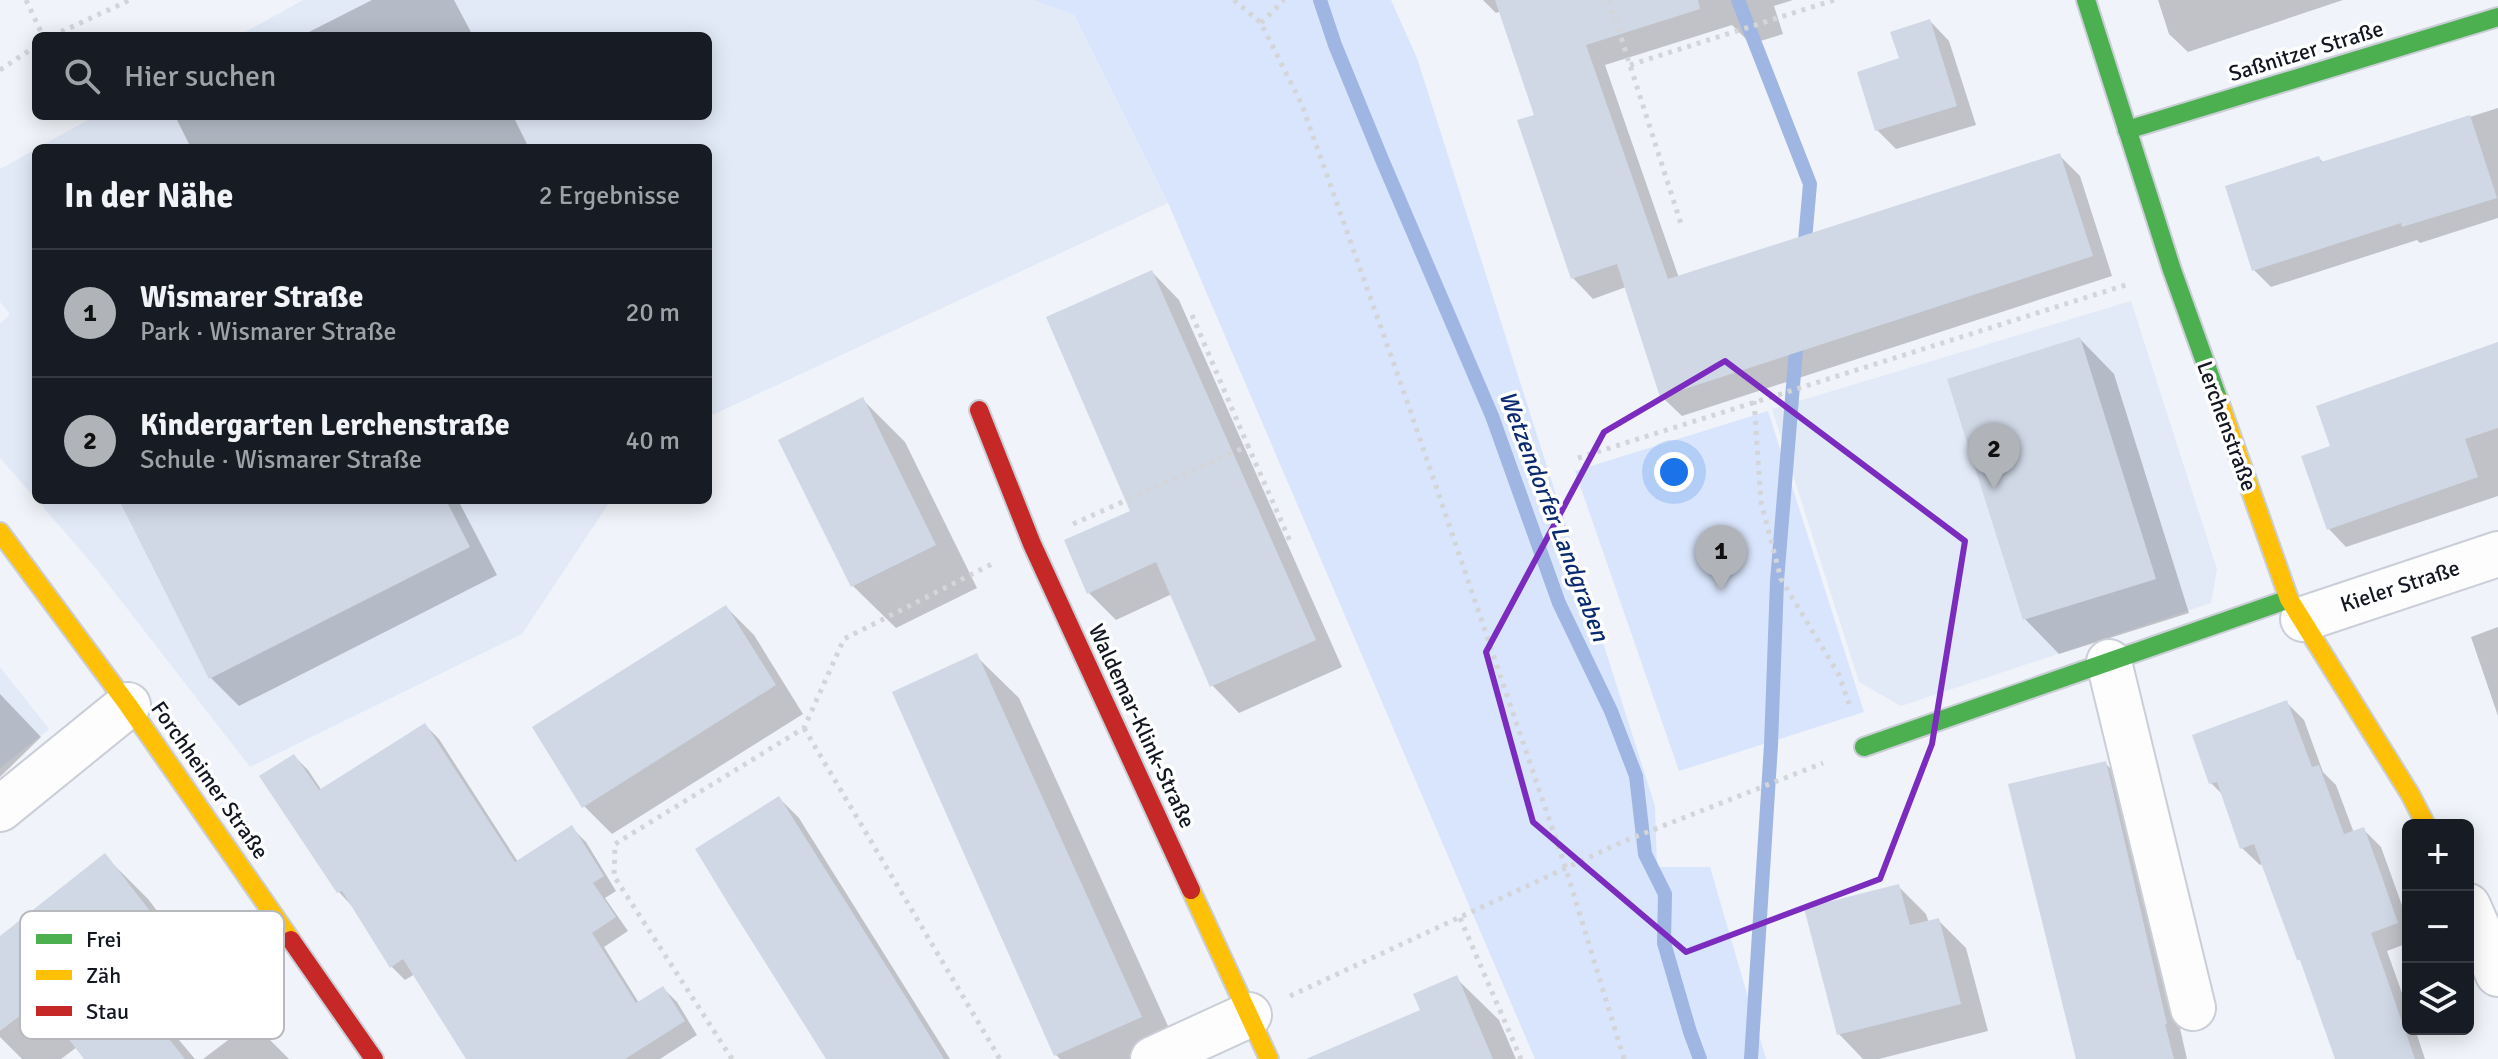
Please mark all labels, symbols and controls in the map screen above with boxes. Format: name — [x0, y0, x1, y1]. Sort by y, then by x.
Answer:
street label: Saßnitzer Straße — [2225, 15, 2387, 87]
search box — [32, 32, 712, 120]
icon: search — [60, 54, 104, 98]
text: Hier suchen — [124, 58, 276, 95]
text: In der Nähe — [64, 175, 233, 217]
text: 2 Ergebnisse — [539, 180, 680, 212]
text: Wismarer Straße — [140, 279, 363, 316]
text: 1 — [83, 297, 97, 329]
text: 20 m — [625, 297, 680, 329]
text: Park · Wismarer Straße — [140, 316, 397, 348]
street label: Lerchenstraße — [2191, 357, 2263, 495]
water label: Wetzendorfer Landgraben — [1492, 386, 1616, 646]
text: Kindergarten Lerchenstraße — [140, 407, 510, 444]
pin: 2 — [1968, 423, 2020, 489]
text: 2 — [83, 425, 97, 457]
text: 40 m — [625, 425, 680, 457]
text: Schule · Wismarer Straße — [140, 444, 422, 476]
your location — [1654, 452, 1694, 492]
pin: 1 — [1695, 525, 1747, 591]
street label: Kieler Straße — [2337, 554, 2463, 618]
street label: Waldemar-Klink-Straße — [1083, 620, 1201, 832]
street label: Forchheimer Straße — [145, 696, 275, 864]
map controls — [2402, 819, 2474, 1035]
button: + — [2402, 819, 2474, 891]
button: − — [2402, 891, 2474, 963]
legend — [20, 911, 284, 1039]
text: Frei — [86, 926, 122, 953]
text: Zäh — [86, 962, 121, 989]
button: layers — [2402, 963, 2474, 1035]
text: Stau — [86, 998, 129, 1025]

